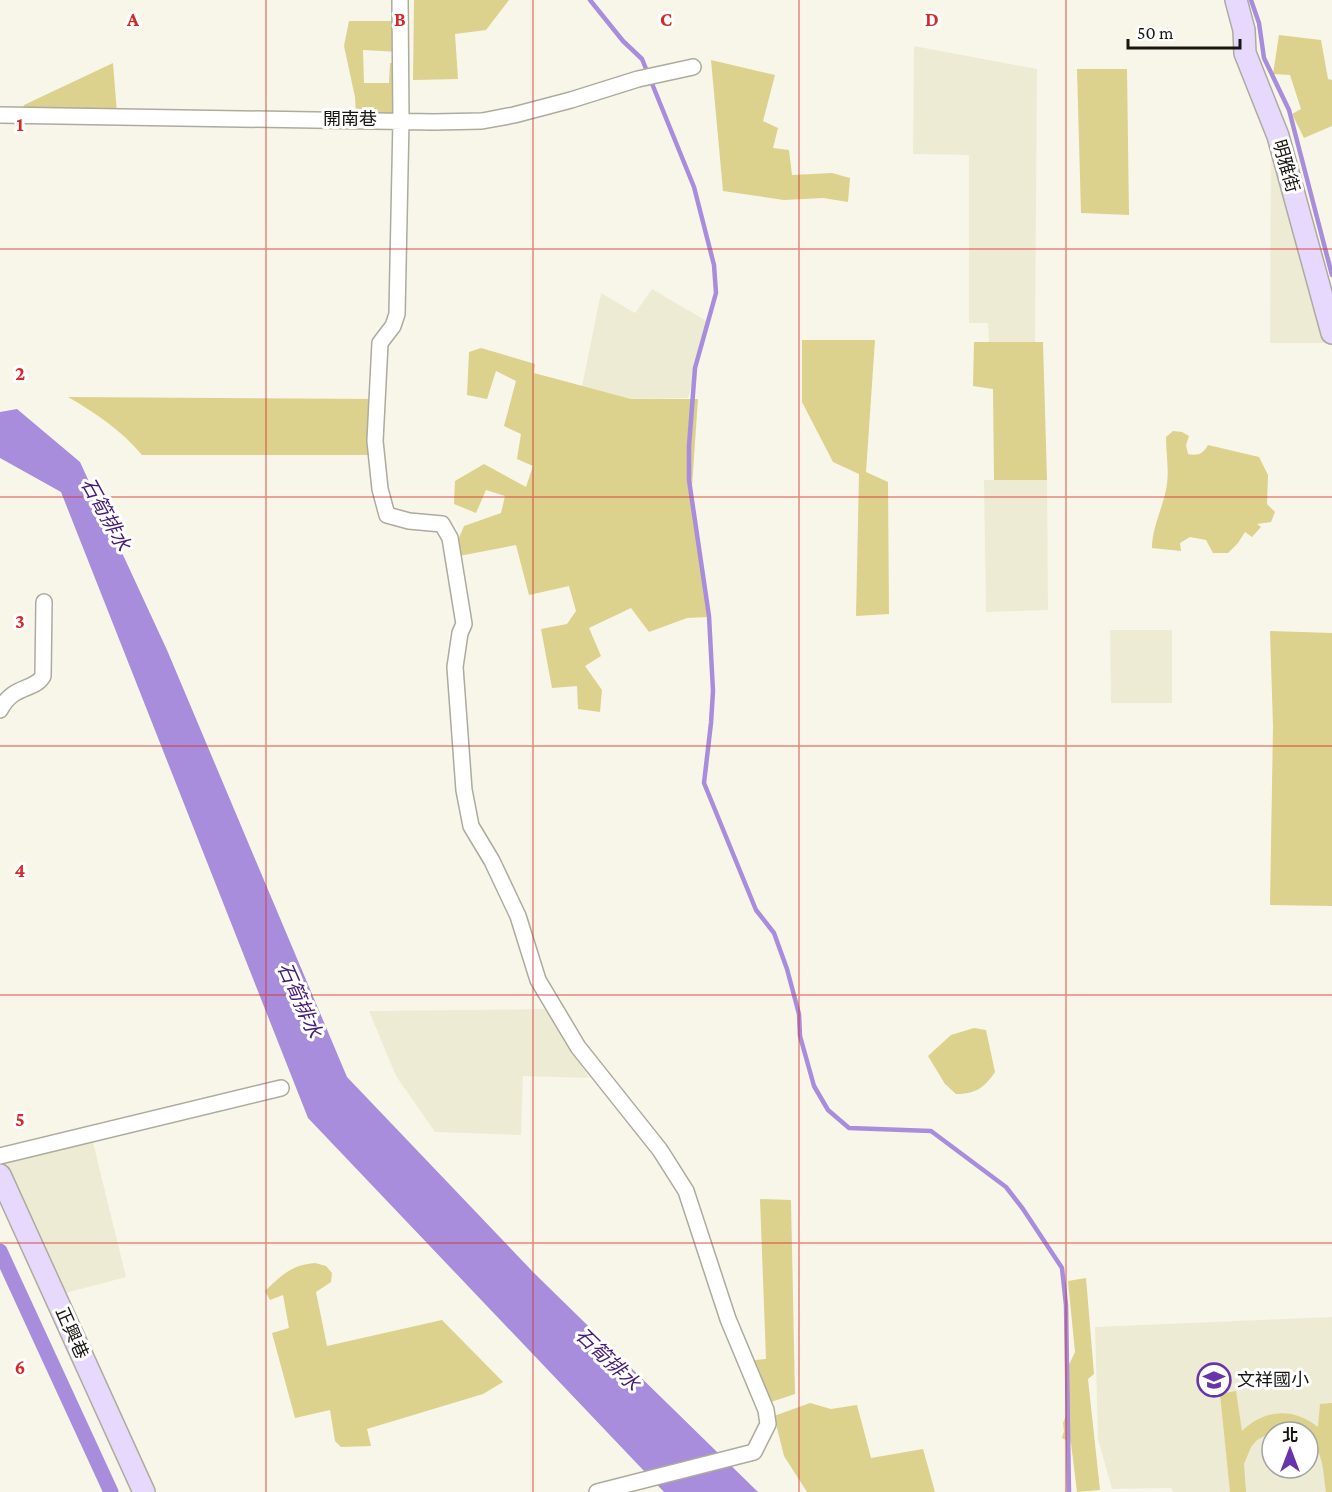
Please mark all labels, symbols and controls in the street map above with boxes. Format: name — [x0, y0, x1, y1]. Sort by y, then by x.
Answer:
text: A — [126, 8, 140, 30]
text: B — [394, 8, 406, 30]
text: C — [660, 8, 672, 30]
text: D — [925, 8, 939, 30]
scale bar — [1128, 12, 1240, 50]
text: 50 m — [1137, 23, 1174, 43]
street label: 開南巷 — [323, 109, 377, 129]
text: 1 — [16, 113, 24, 135]
street label: 明雅街 — [1269, 137, 1303, 195]
text: 2 — [15, 362, 25, 384]
water label: 石筍排水 — [77, 474, 135, 555]
text: 3 — [15, 610, 25, 632]
text: 4 — [15, 859, 26, 881]
water label: 石筍排水 — [274, 959, 327, 1042]
text: 5 — [15, 1108, 25, 1130]
street label: 正興巷 — [52, 1304, 92, 1362]
water label: 石筍排水 — [572, 1323, 645, 1395]
text: 6 — [15, 1356, 25, 1378]
school or university icon: 文祥國小 — [1196, 1362, 1232, 1398]
place label: 文祥國小 — [1237, 1370, 1309, 1390]
north arrow — [1260, 1420, 1320, 1480]
text: 北 — [1282, 1427, 1298, 1444]

